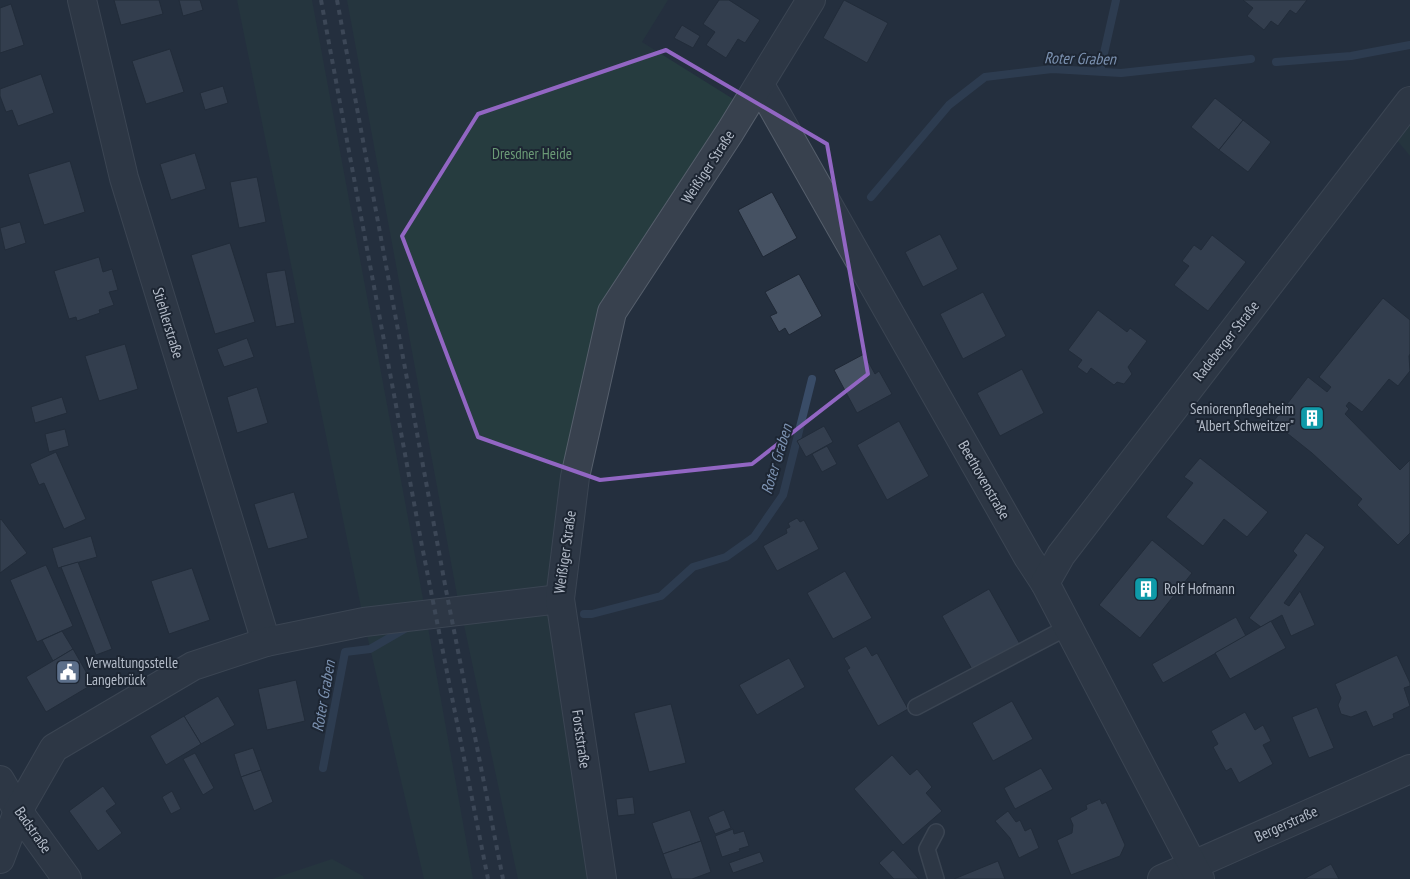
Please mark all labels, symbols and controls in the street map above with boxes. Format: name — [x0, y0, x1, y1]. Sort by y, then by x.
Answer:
water label: Roter Graben — [1044, 47, 1117, 69]
street label: Weißiger Straße — [677, 126, 738, 207]
park label: Dresdner Heide — [492, 144, 572, 163]
street label: Stiehlerstraße — [149, 285, 188, 361]
street label: Radeberger Straße — [1188, 297, 1263, 385]
place label: Seniorenpflegeheim "Albert Schweitzer" — [1190, 399, 1294, 435]
building icon: Seniorenpflegeheim "Albert Schweitzer" — [1299, 405, 1325, 431]
water label: Roter Graben — [756, 421, 796, 496]
street label: Beethovenstraße — [954, 437, 1015, 523]
street label: Weißiger Straße — [549, 509, 580, 595]
building icon: Rolf Hofmann — [1133, 576, 1159, 602]
place label: Rolf Hofmann — [1164, 579, 1235, 598]
place label: Verwaltungsstelle Langebrück — [85, 653, 178, 689]
water label: Roter Graben — [307, 658, 339, 733]
public building icon: Verwaltungsstelle Langebrück — [55, 659, 81, 685]
street label: Forststraße — [568, 708, 595, 769]
street label: Bergerstraße — [1251, 801, 1320, 846]
street label: Badstraße — [11, 803, 56, 857]

